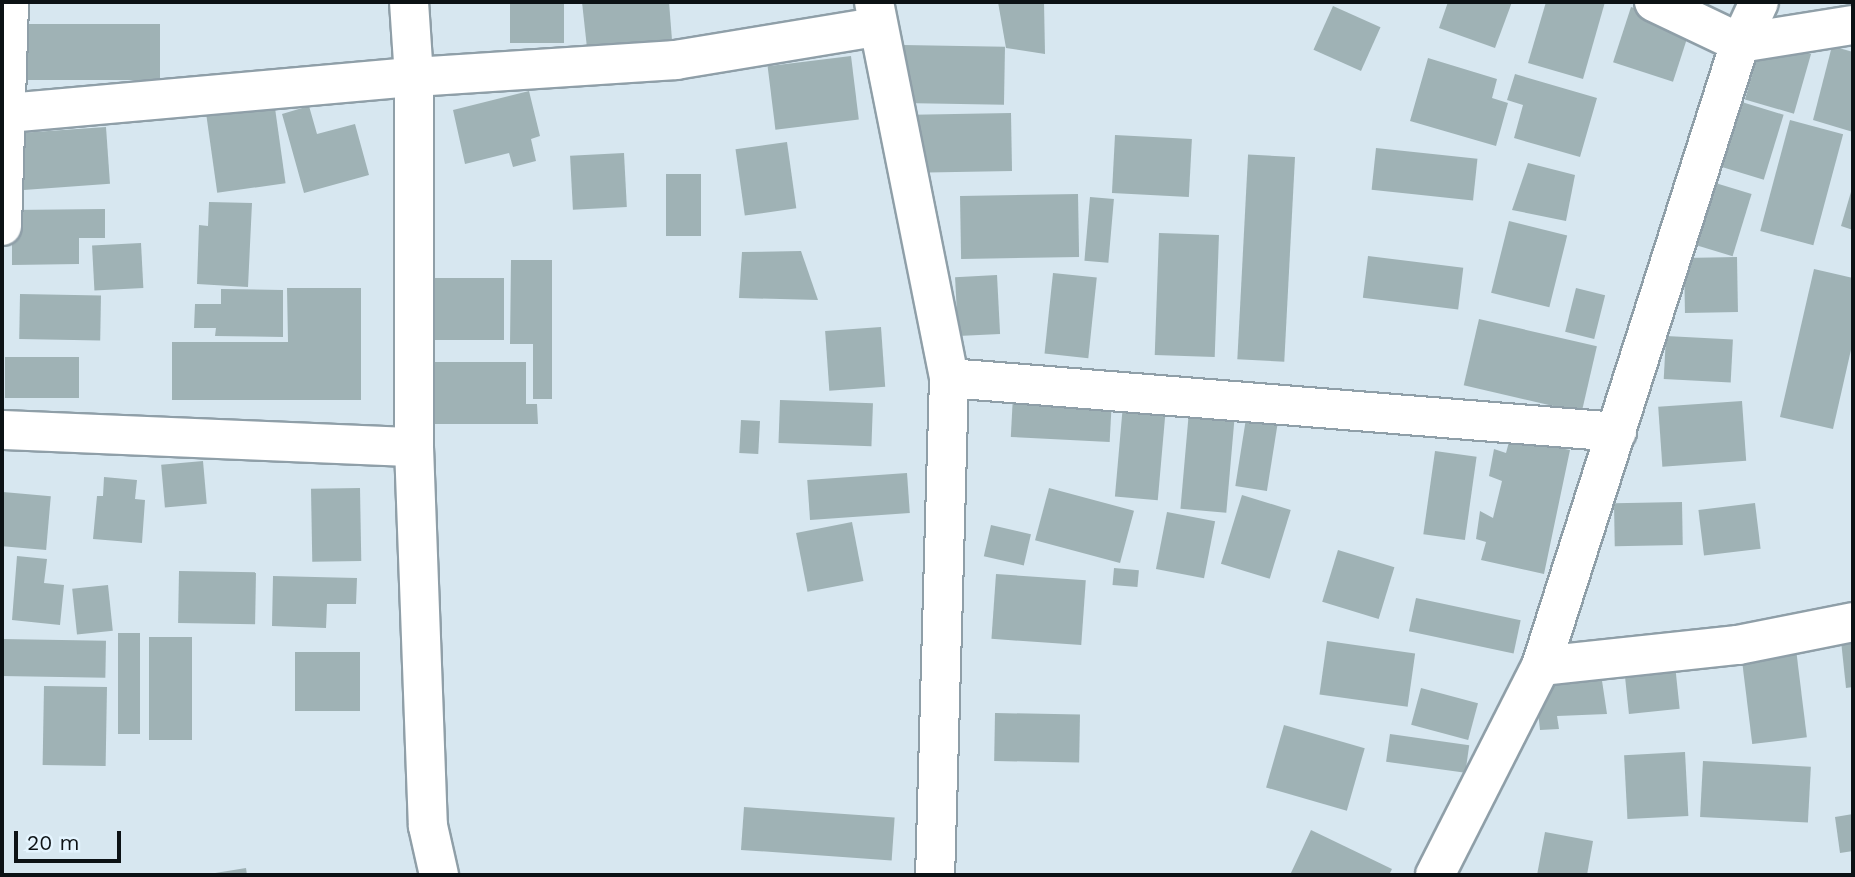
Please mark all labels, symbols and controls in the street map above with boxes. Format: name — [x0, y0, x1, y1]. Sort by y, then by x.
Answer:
scale bar — [18, 818, 124, 862]
text: 20 m — [27, 830, 79, 855]

